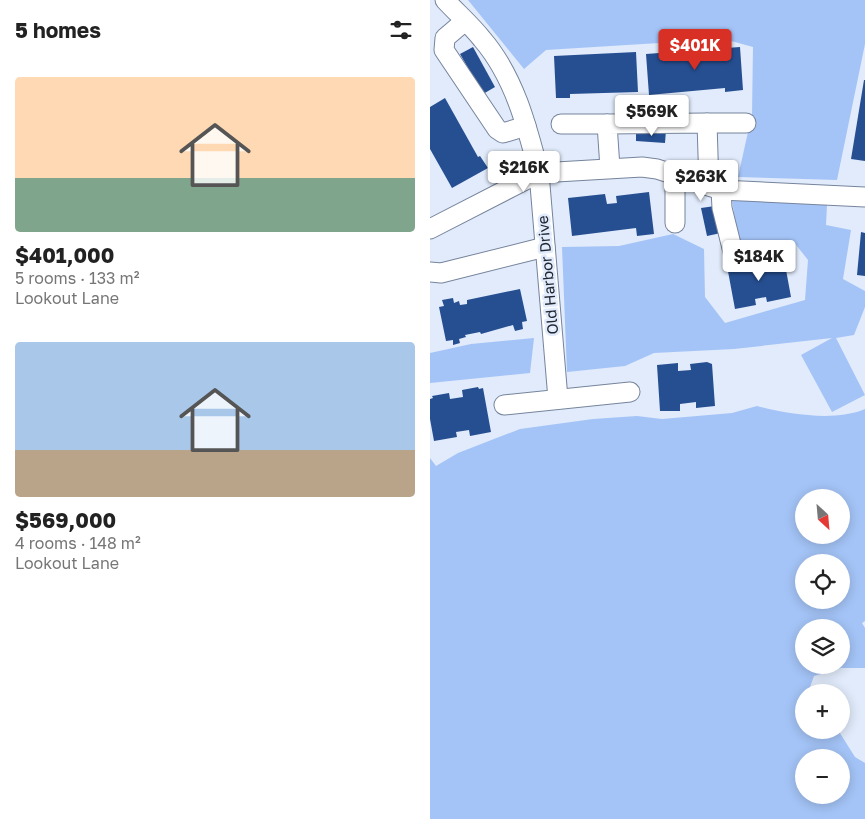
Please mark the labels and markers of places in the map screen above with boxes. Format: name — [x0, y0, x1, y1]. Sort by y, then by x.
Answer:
pin: $401K — [660, 28, 730, 71]
pin: $569K — [617, 94, 687, 137]
pin: $216K — [489, 150, 559, 193]
pin: $263K — [666, 160, 736, 202]
pin: $184K — [724, 240, 794, 282]

